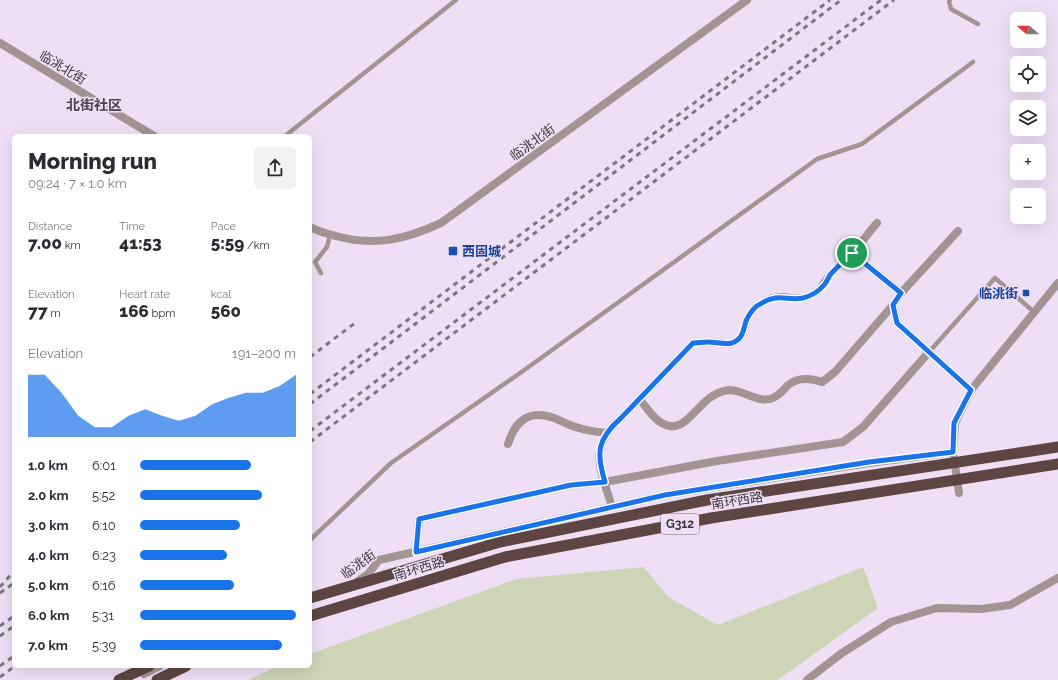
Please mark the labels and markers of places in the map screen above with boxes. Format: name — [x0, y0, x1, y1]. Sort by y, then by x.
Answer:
pin — [835, 236, 869, 270]
place label: 西固城 — [462, 244, 501, 259]
marker: 西固城 — [447, 245, 459, 257]
place label: 临洮街 — [979, 286, 1018, 301]
marker: 临洮街 — [1021, 288, 1031, 298]

